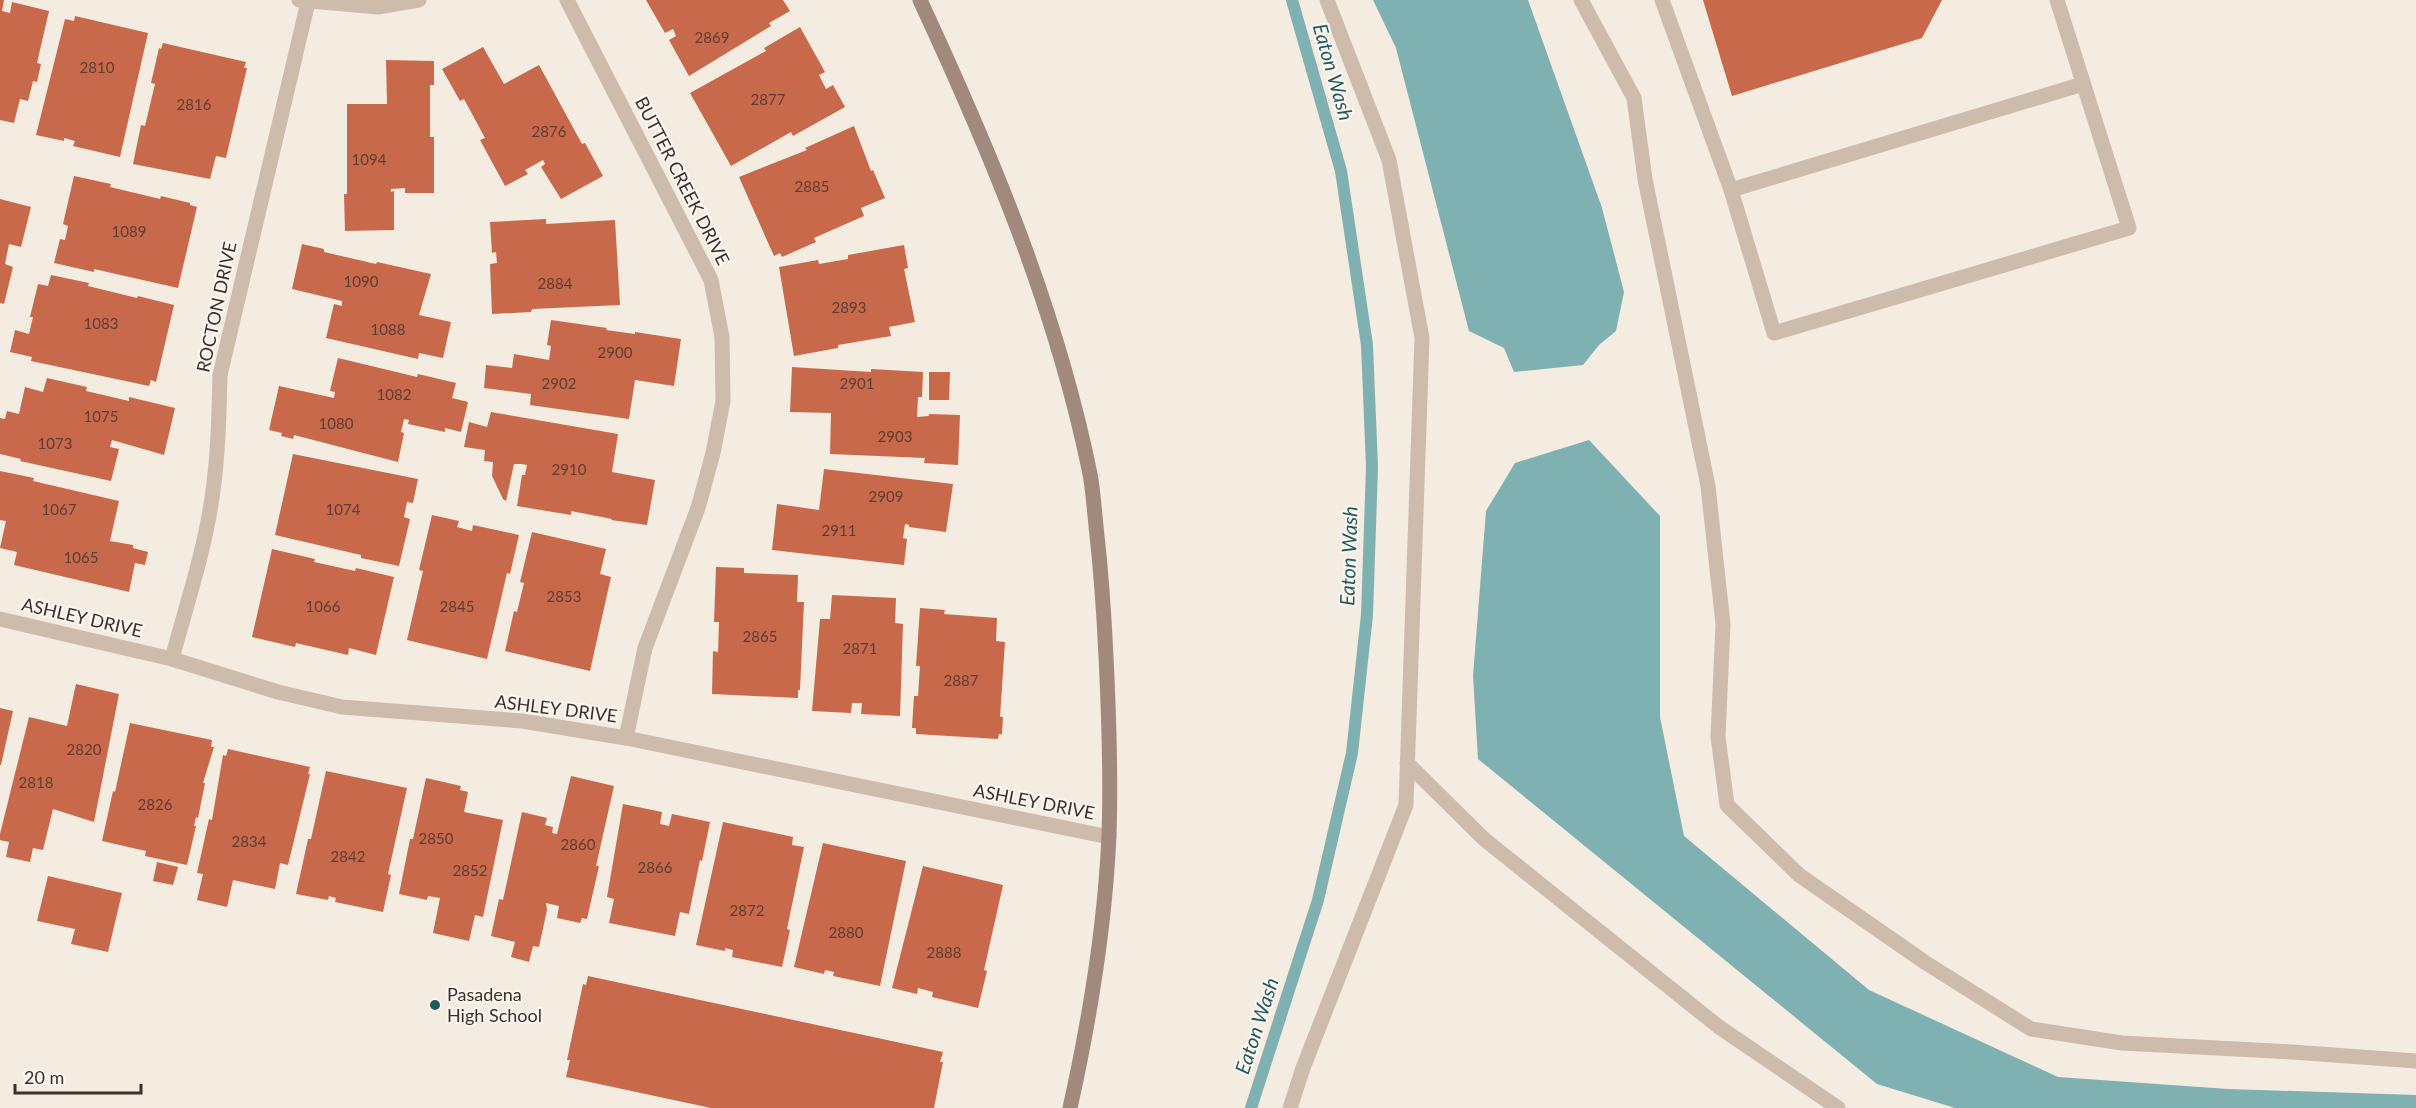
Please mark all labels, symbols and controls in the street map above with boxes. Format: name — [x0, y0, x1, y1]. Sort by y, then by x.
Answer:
water label: Eaton Wash — [1309, 20, 1359, 123]
house number: 2869 — [695, 28, 729, 46]
house number: 2810 — [80, 58, 115, 76]
house number: 2877 — [751, 90, 786, 108]
street label: BUTTER CREEK DRIVE — [631, 93, 735, 268]
house number: 2816 — [177, 95, 212, 113]
house number: 2876 — [532, 122, 567, 140]
house number: 1094 — [352, 150, 387, 168]
house number: 2885 — [795, 177, 829, 195]
house number: 1089 — [112, 222, 146, 240]
street label: ROCTON DRIVE — [191, 239, 241, 374]
house number: 1090 — [344, 272, 379, 290]
house number: 2884 — [538, 274, 573, 292]
house number: 2893 — [832, 298, 866, 316]
house number: 1083 — [84, 314, 118, 332]
house number: 1088 — [371, 320, 405, 338]
house number: 2900 — [598, 343, 633, 361]
house number: 2902 — [542, 374, 576, 392]
house number: 2901 — [840, 374, 874, 392]
house number: 1082 — [377, 385, 411, 403]
house number: 1075 — [84, 407, 118, 425]
house number: 1080 — [319, 414, 354, 432]
house number: 2903 — [878, 427, 912, 445]
house number: 1073 — [38, 434, 72, 452]
house number: 2910 — [552, 460, 587, 478]
house number: 2909 — [869, 487, 903, 505]
house number: 1067 — [42, 500, 77, 518]
house number: 1074 — [326, 500, 361, 518]
water label: Eaton Wash — [1334, 506, 1362, 606]
house number: 2911 — [822, 521, 856, 539]
house number: 1065 — [64, 548, 98, 566]
house number: 2853 — [547, 587, 581, 605]
street label: ASHLEY DRIVE — [20, 592, 145, 642]
house number: 1066 — [306, 597, 341, 615]
house number: 2845 — [440, 597, 474, 615]
house number: 2865 — [743, 627, 777, 645]
house number: 2871 — [843, 639, 877, 657]
house number: 2887 — [944, 671, 979, 689]
street label: ASHLEY DRIVE — [494, 690, 619, 726]
house number: 2820 — [67, 740, 102, 758]
house number: 2818 — [19, 773, 53, 791]
street label: ASHLEY DRIVE — [972, 778, 1097, 824]
house number: 2826 — [138, 795, 173, 813]
house number: 2850 — [419, 829, 454, 847]
house number: 2834 — [232, 832, 267, 850]
house number: 2860 — [561, 835, 596, 853]
house number: 2842 — [331, 847, 365, 865]
house number: 2866 — [638, 858, 673, 876]
house number: 2852 — [453, 861, 487, 879]
house number: 2872 — [730, 901, 764, 919]
house number: 2880 — [829, 923, 864, 941]
house number: 2888 — [927, 943, 961, 961]
water label: Eaton Wash — [1229, 975, 1283, 1077]
place label: Pasadena High School — [447, 983, 542, 1026]
marker: Pasadena High School — [428, 998, 442, 1012]
scale bar — [15, 1057, 141, 1095]
text: 20 m — [24, 1066, 64, 1088]

